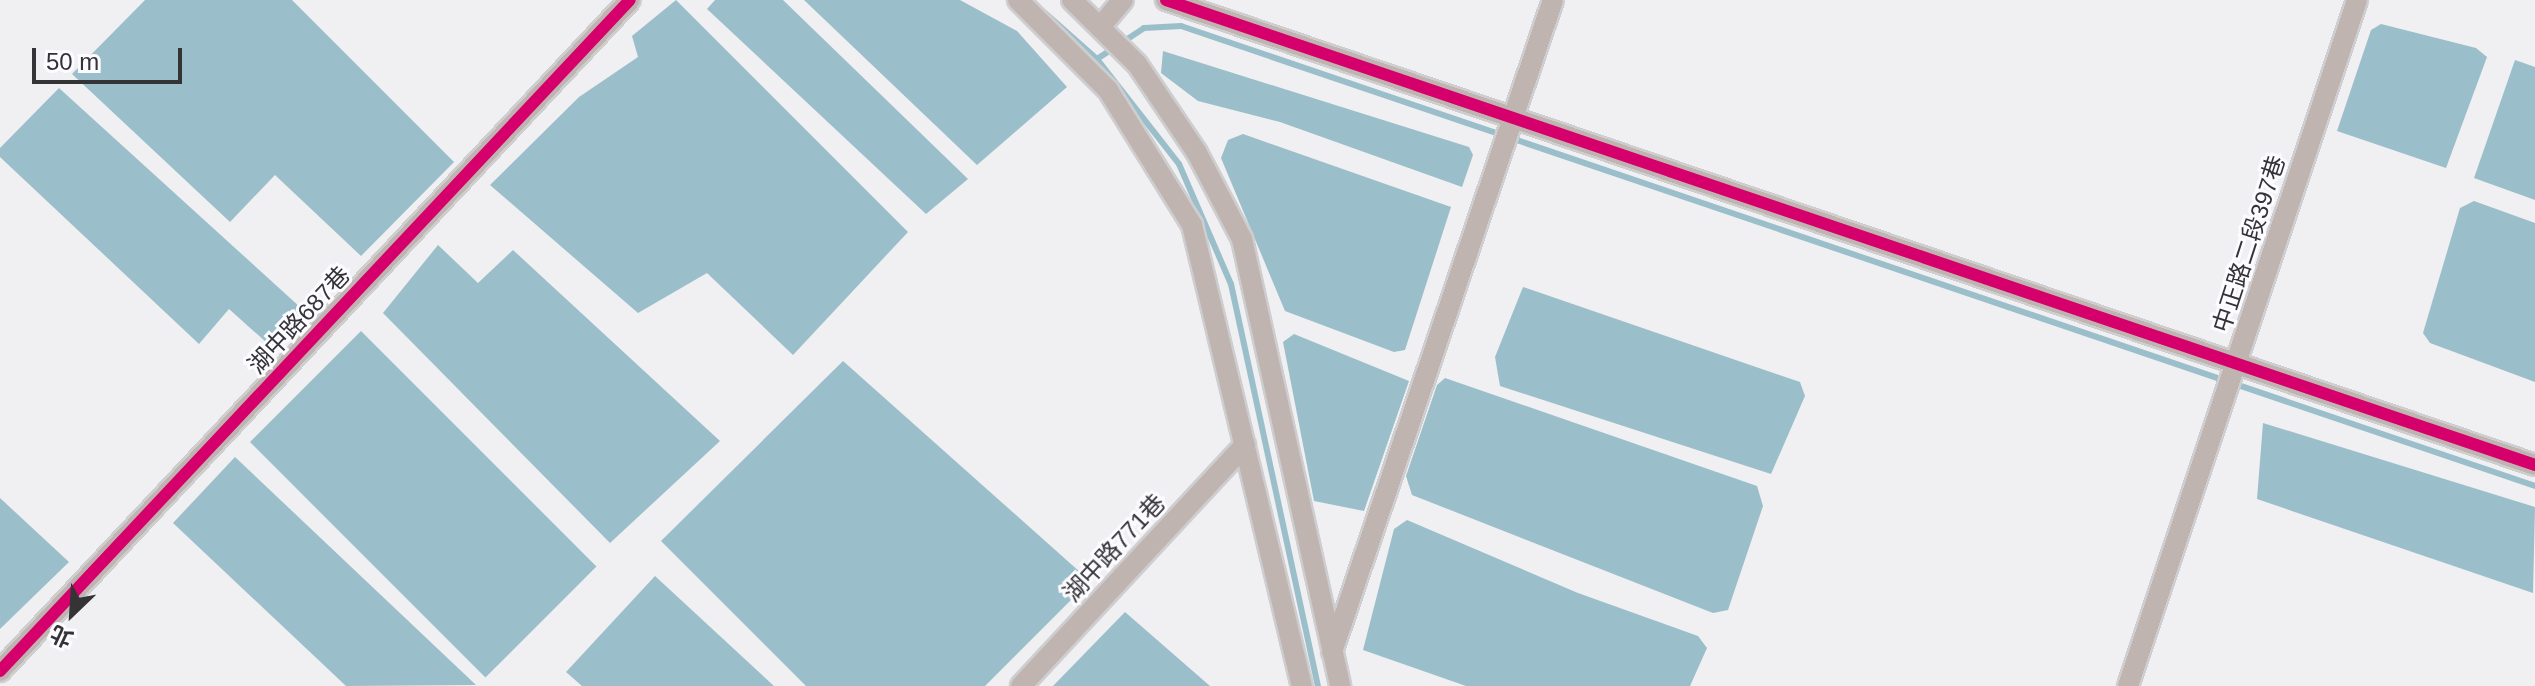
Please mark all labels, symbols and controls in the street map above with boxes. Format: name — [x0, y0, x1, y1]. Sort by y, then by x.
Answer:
scale bar — [36, 32, 186, 82]
text: 50 m — [46, 48, 99, 75]
street label: 中正路二段397巷 — [2207, 152, 2291, 336]
street label: 湖中路687巷 — [242, 260, 356, 380]
street label: 湖中路771巷 — [1057, 488, 1171, 608]
north arrow — [32, 574, 112, 654]
text: 北 — [46, 620, 77, 652]

